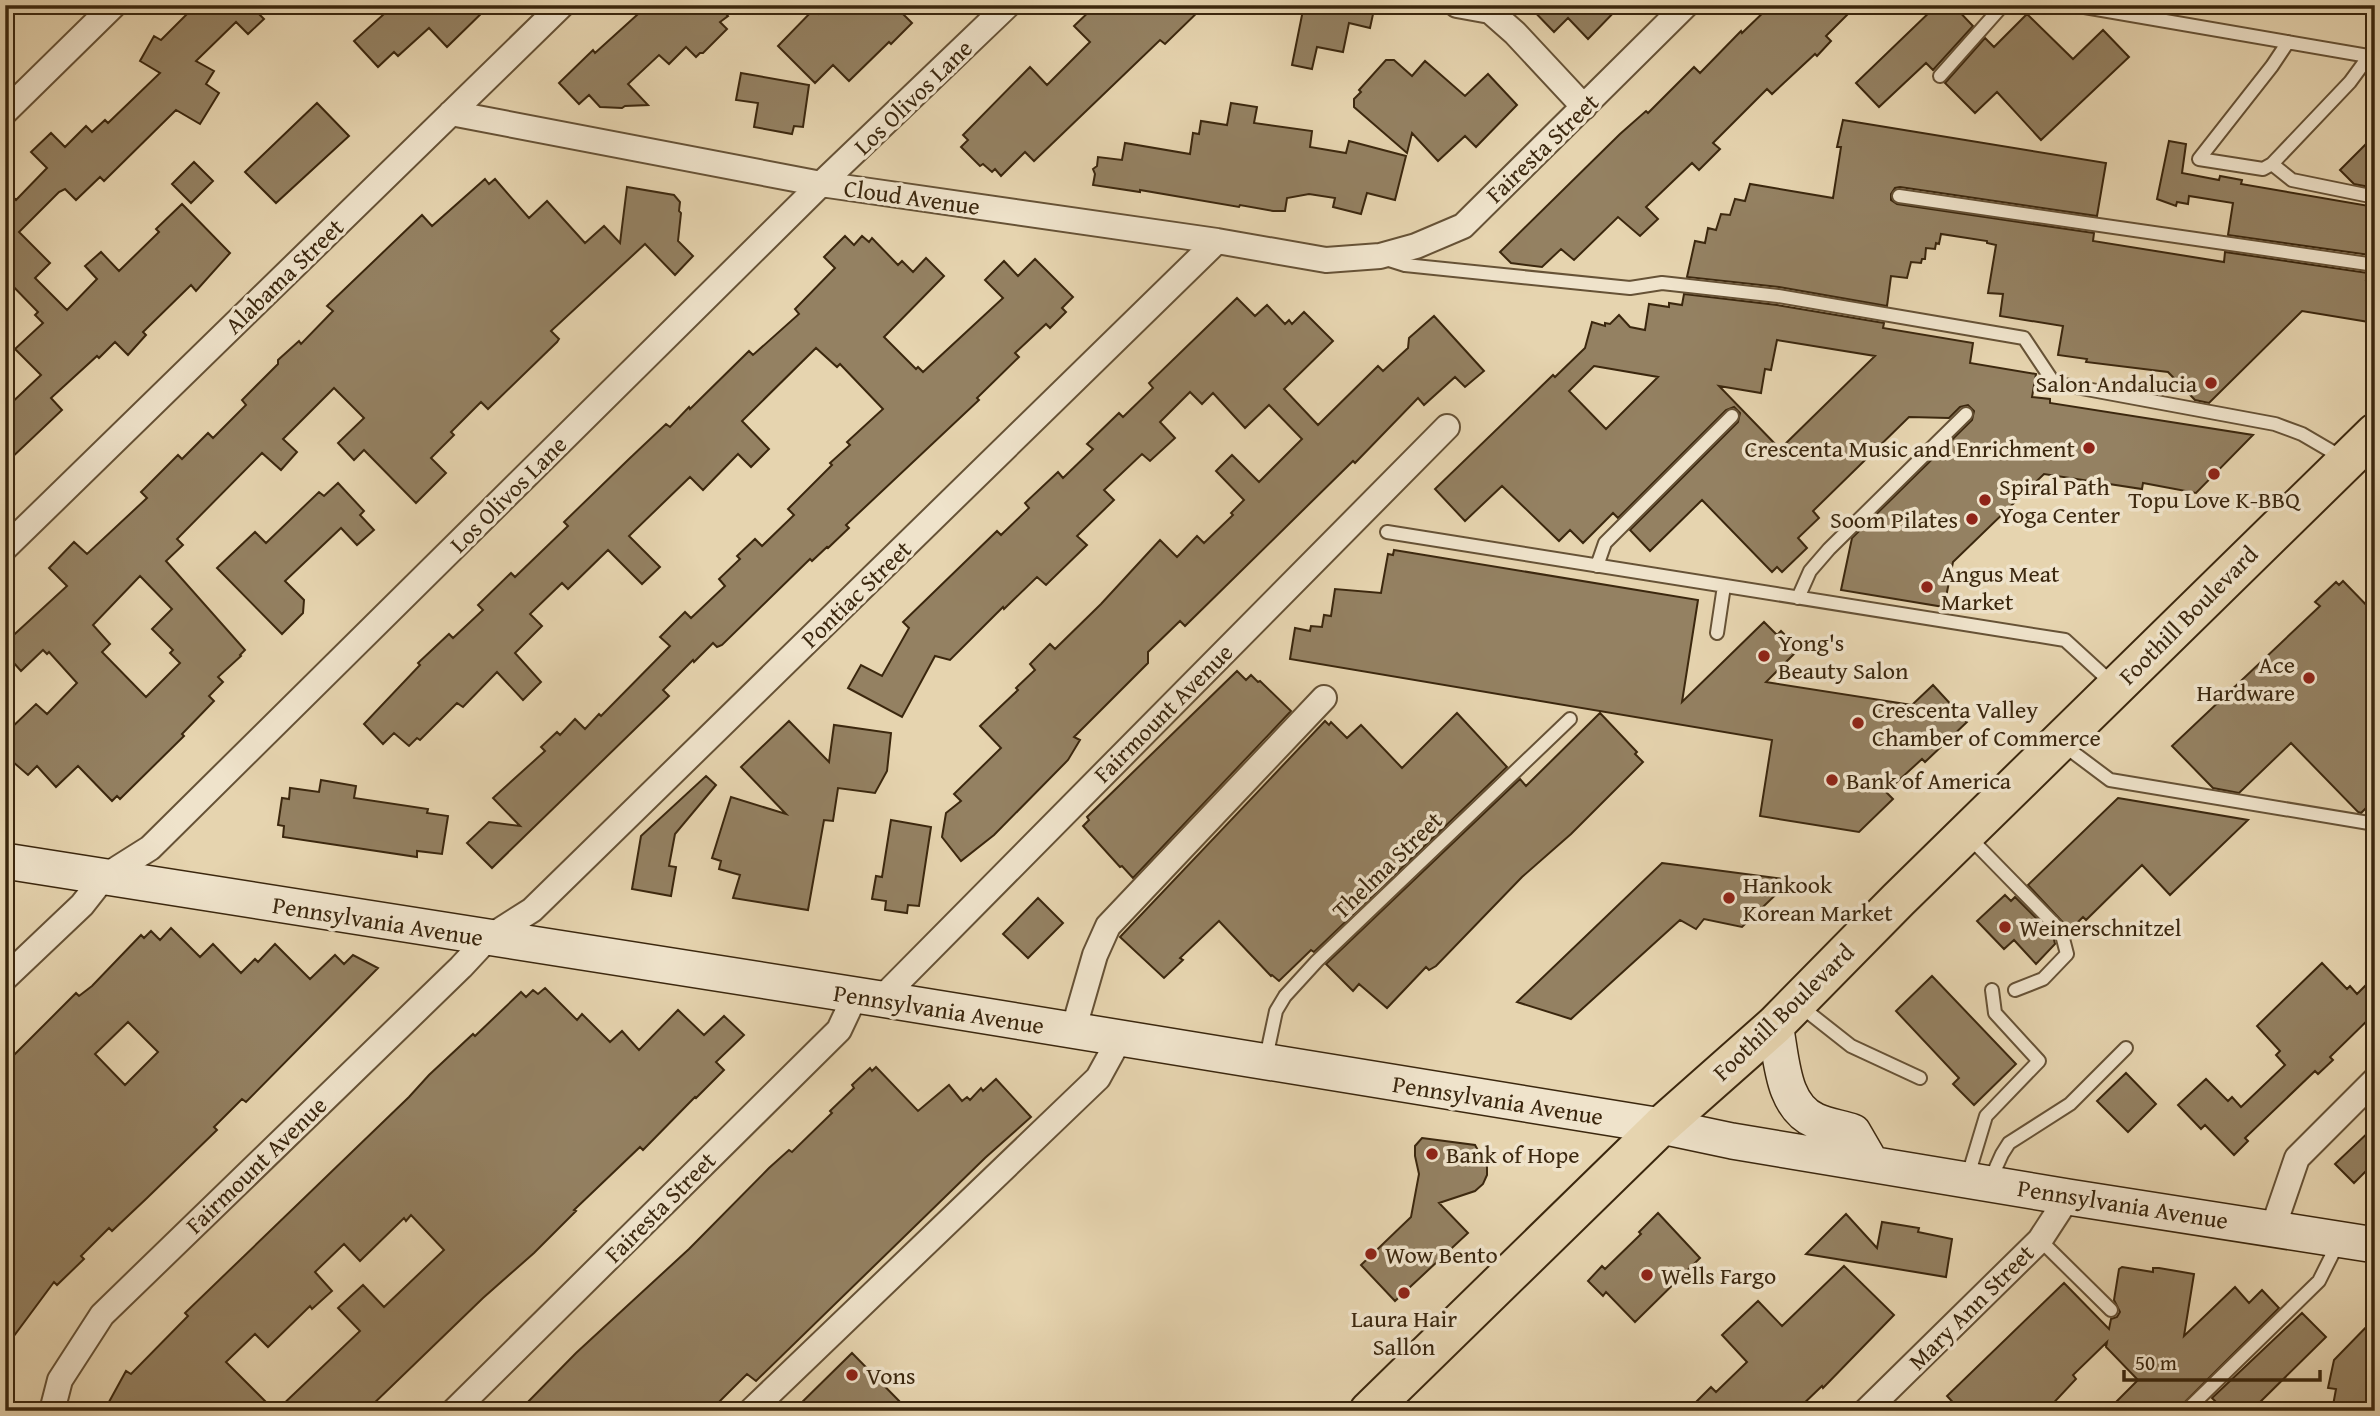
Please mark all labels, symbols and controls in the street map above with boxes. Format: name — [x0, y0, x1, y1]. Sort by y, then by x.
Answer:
street label: Los Olivos Lane — [846, 31, 980, 163]
street label: Fairesta Street — [1478, 85, 1607, 211]
street label: Cloud Avenue — [842, 170, 982, 224]
street label: Alabama Street — [217, 210, 352, 342]
place label: Salon Andalucia — [2036, 366, 2198, 401]
marker: Salon Andalucia — [2203, 375, 2219, 391]
street label: Los Olivos Lane — [441, 427, 575, 561]
place label: Crescenta Music and Enrichment — [1745, 431, 2076, 466]
marker: Crescenta Music and Enrichment — [2081, 440, 2097, 456]
marker: Topu Love K-BBQ — [2206, 466, 2222, 482]
place label: Spiral Path Yoga Center — [1999, 469, 2120, 532]
place label: Topu Love K-BBQ — [2128, 482, 2301, 517]
marker: Spiral Path Yoga Center — [1977, 492, 1993, 508]
place label: Soom Pilates — [1830, 502, 1958, 537]
marker: Soom Pilates — [1964, 511, 1980, 527]
street label: Pontiac Street — [793, 532, 920, 656]
street label: Foothill Boulevard — [2110, 537, 2266, 693]
place label: Angus Meat Market — [1941, 556, 2060, 619]
marker: Angus Meat Market — [1919, 579, 1935, 595]
place label: Yong's Beauty Salon — [1778, 625, 1909, 688]
street label: Fairmount Avenue — [1085, 635, 1241, 791]
place label: Ace Hardware — [2196, 647, 2295, 710]
marker: Yong's Beauty Salon — [1756, 648, 1772, 664]
marker: Ace Hardware — [2301, 670, 2317, 686]
place label: Crescenta Valley Chamber of Commerce — [1872, 692, 2101, 755]
marker: Crescenta Valley Chamber of Commerce — [1850, 715, 1866, 731]
place label: Bank of America — [1846, 763, 2012, 798]
marker: Bank of America — [1824, 772, 1840, 788]
street label: Thelma Street — [1324, 803, 1451, 927]
place label: Hankook Korean Market — [1743, 867, 1893, 930]
street label: Pennsylvania Avenue — [270, 887, 486, 955]
marker: Hankook Korean Market — [1721, 890, 1737, 906]
place label: Weinerschnitzel — [2019, 910, 2182, 945]
marker: Weinerschnitzel — [1997, 919, 2013, 935]
street label: Foothill Boulevard — [1704, 935, 1862, 1089]
street label: Pennsylvania Avenue — [831, 975, 1047, 1043]
street label: Pennsylvania Avenue — [1390, 1066, 1606, 1134]
street label: Fairmount Avenue — [177, 1088, 335, 1242]
place label: Bank of Hope — [1446, 1137, 1580, 1172]
street label: Fairesta Street — [596, 1143, 724, 1271]
marker: Bank of Hope — [1424, 1146, 1440, 1162]
street label: Pennsylvania Avenue — [2015, 1170, 2231, 1238]
street label: Mary Ann Street — [1900, 1236, 2042, 1378]
place label: Wow Bento — [1385, 1237, 1498, 1272]
marker: Wow Bento — [1363, 1246, 1379, 1262]
place label: Wells Fargo — [1661, 1258, 1776, 1293]
marker: Wells Fargo — [1639, 1267, 1655, 1283]
marker: Laura Hair Sallon — [1396, 1285, 1412, 1301]
place label: Laura Hair Sallon — [1351, 1301, 1457, 1364]
scale bar — [2124, 1339, 2320, 1383]
text: 50 m — [2135, 1347, 2177, 1378]
place label: Vons — [866, 1358, 916, 1393]
marker: Vons — [844, 1367, 860, 1383]

